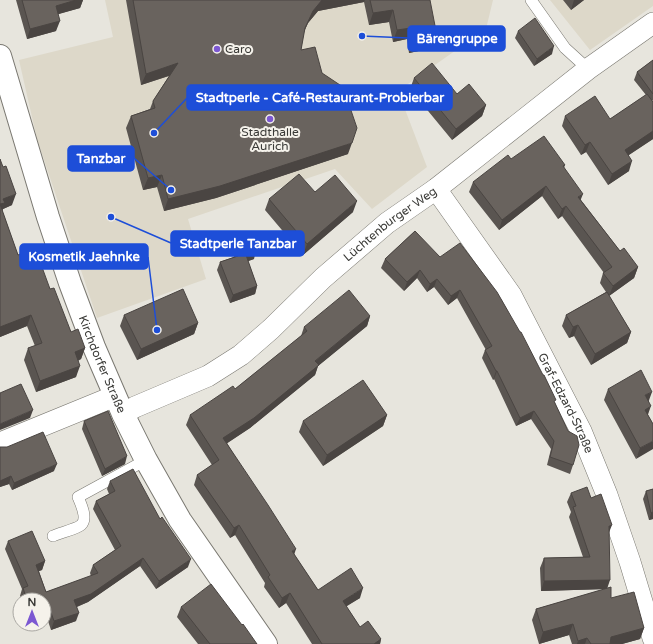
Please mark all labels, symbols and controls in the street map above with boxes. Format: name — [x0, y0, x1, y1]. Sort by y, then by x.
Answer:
callout: Bärengruppe — [408, 26, 505, 51]
text: Bärengruppe — [416, 31, 498, 47]
place label: Caro — [225, 42, 252, 56]
marker: Caro — [212, 44, 222, 54]
callout: Stadtperle - Café-Restaurant-Probierbar — [187, 85, 452, 110]
text: Stadtperle - Café-Restaurant-Probierbar — [196, 90, 445, 106]
marker: Stadthalle Aurich — [265, 114, 275, 124]
place label: Stadthalle Aurich — [241, 125, 299, 153]
callout: Tanzbar — [68, 146, 134, 171]
text: Tanzbar — [75, 151, 127, 167]
street label: Lüchtenburger Weg — [341, 184, 439, 264]
callout: Stadtperle Tanzbar — [171, 231, 304, 256]
text: Stadtperle Tanzbar — [180, 236, 297, 252]
callout: Kosmetik Jaehnke — [20, 244, 148, 269]
text: Kosmetik Jaehnke — [28, 249, 140, 265]
street label: Kirchdorfer Straße — [76, 313, 129, 415]
street label: Graf-Edzard-Straße — [535, 350, 596, 455]
north arrow — [12, 592, 52, 632]
text: N — [28, 596, 36, 609]

